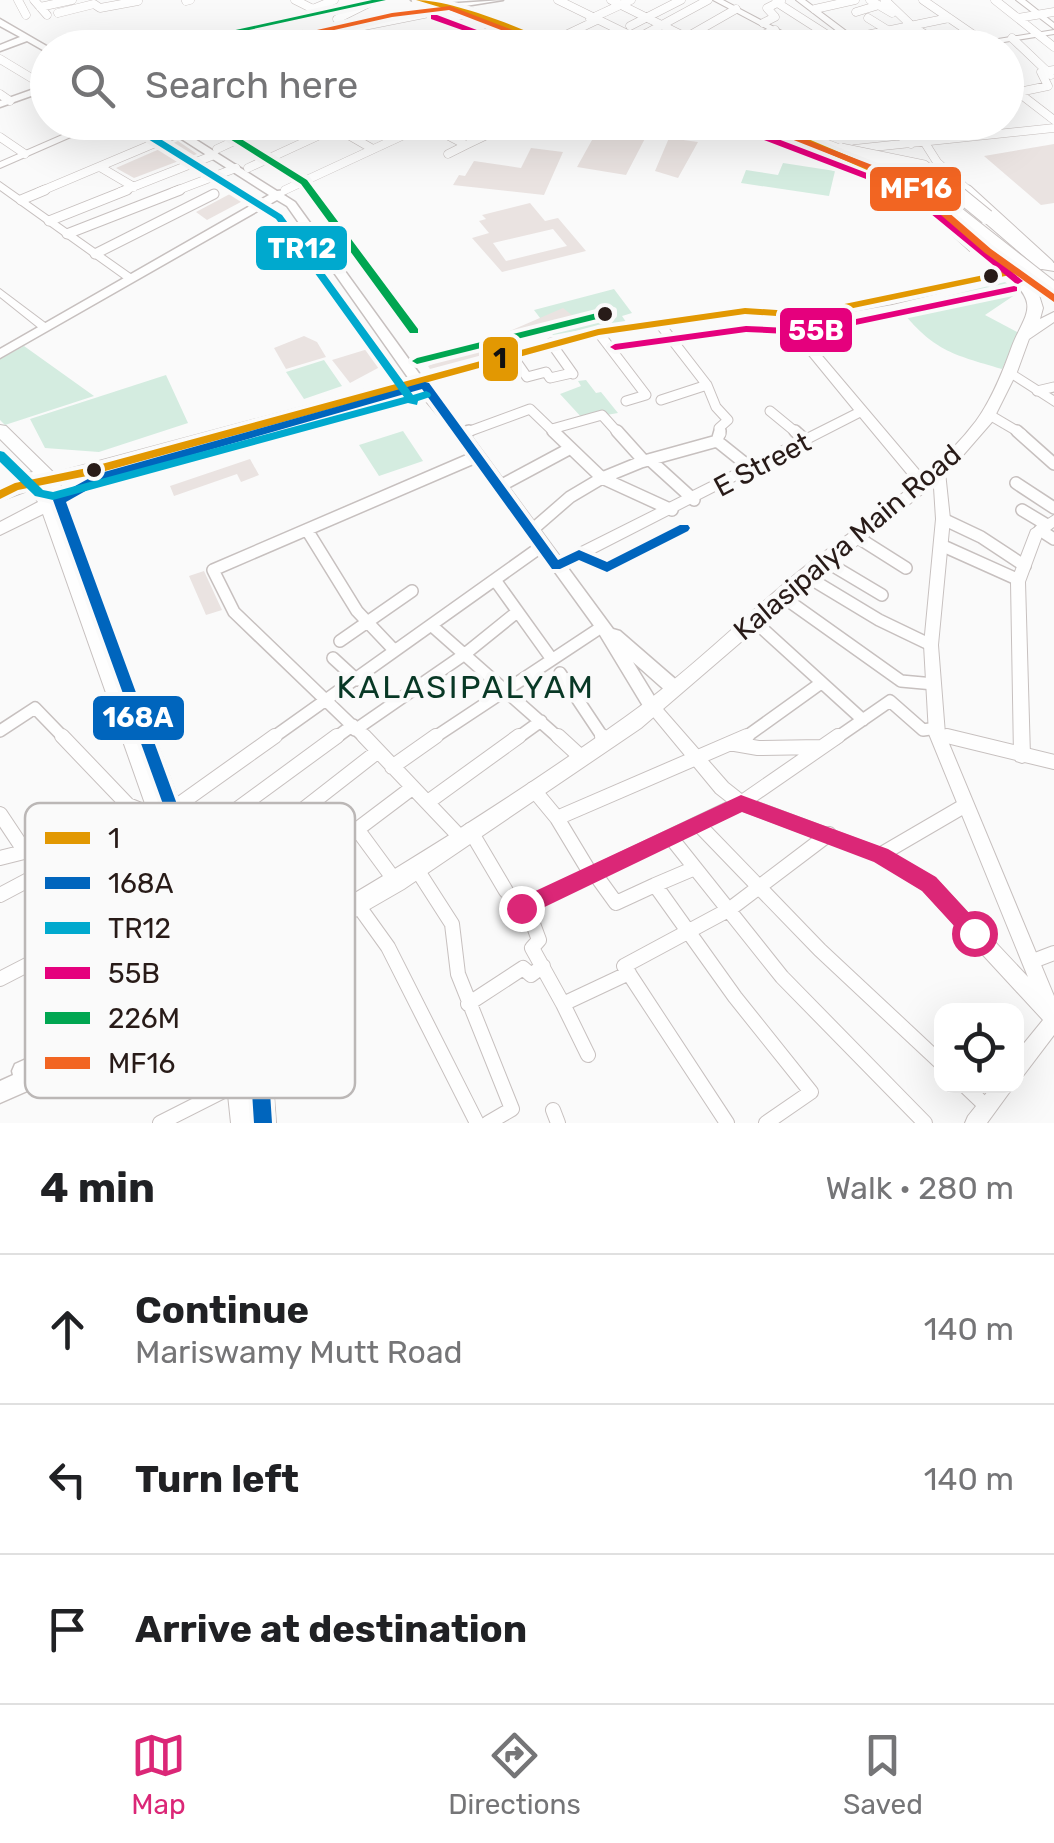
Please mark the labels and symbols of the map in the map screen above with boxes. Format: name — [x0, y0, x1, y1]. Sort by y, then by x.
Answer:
line badge: MF16 — [868, 165, 963, 213]
text: MF16 — [880, 172, 952, 205]
line badge: TR12 — [254, 224, 349, 272]
text: TR12 — [267, 232, 337, 265]
unlabelled marker — [981, 266, 1001, 286]
unlabelled marker — [595, 304, 615, 324]
line badge: 55B — [778, 306, 854, 354]
text: 55B — [788, 314, 844, 347]
line badge: 1 — [481, 335, 520, 383]
text: 1 — [493, 342, 507, 375]
street label: E Street — [708, 425, 816, 504]
street label: Kalasipalya Main Road — [727, 438, 968, 647]
unlabelled marker — [84, 460, 104, 480]
district label: KALASIPALYAM — [336, 668, 596, 706]
line badge: 168A — [91, 694, 186, 742]
text: 168A — [102, 701, 174, 734]
legend — [25, 803, 355, 1098]
text: 1 — [108, 822, 120, 855]
text: 168A — [108, 867, 174, 900]
route end — [499, 886, 545, 932]
route start — [952, 911, 998, 957]
text: TR12 — [108, 912, 171, 945]
text: 55B — [108, 957, 160, 990]
text: 226M — [108, 1002, 180, 1035]
text: MF16 — [108, 1047, 175, 1080]

